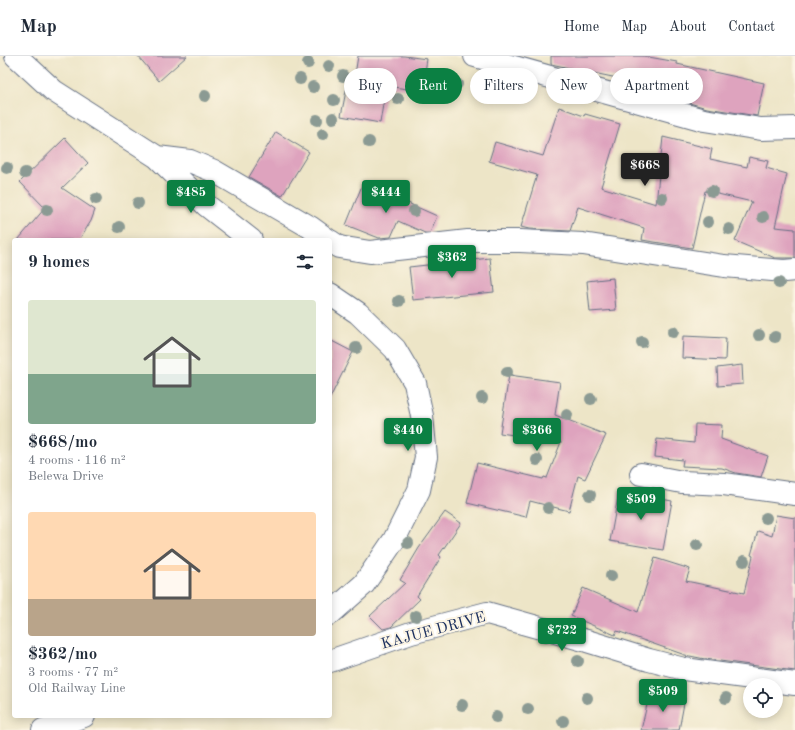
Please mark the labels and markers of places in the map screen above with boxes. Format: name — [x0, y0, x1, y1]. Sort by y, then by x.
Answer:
pin: $668 — [621, 153, 669, 187]
pin: $485 — [167, 180, 215, 214]
pin: $444 — [362, 180, 410, 214]
pin: $362 — [428, 245, 476, 279]
pin: $440 — [384, 418, 432, 452]
pin: $366 — [513, 418, 561, 452]
pin: $509 — [617, 487, 665, 521]
pin: $722 — [538, 618, 586, 652]
pin: $509 — [639, 679, 687, 713]

